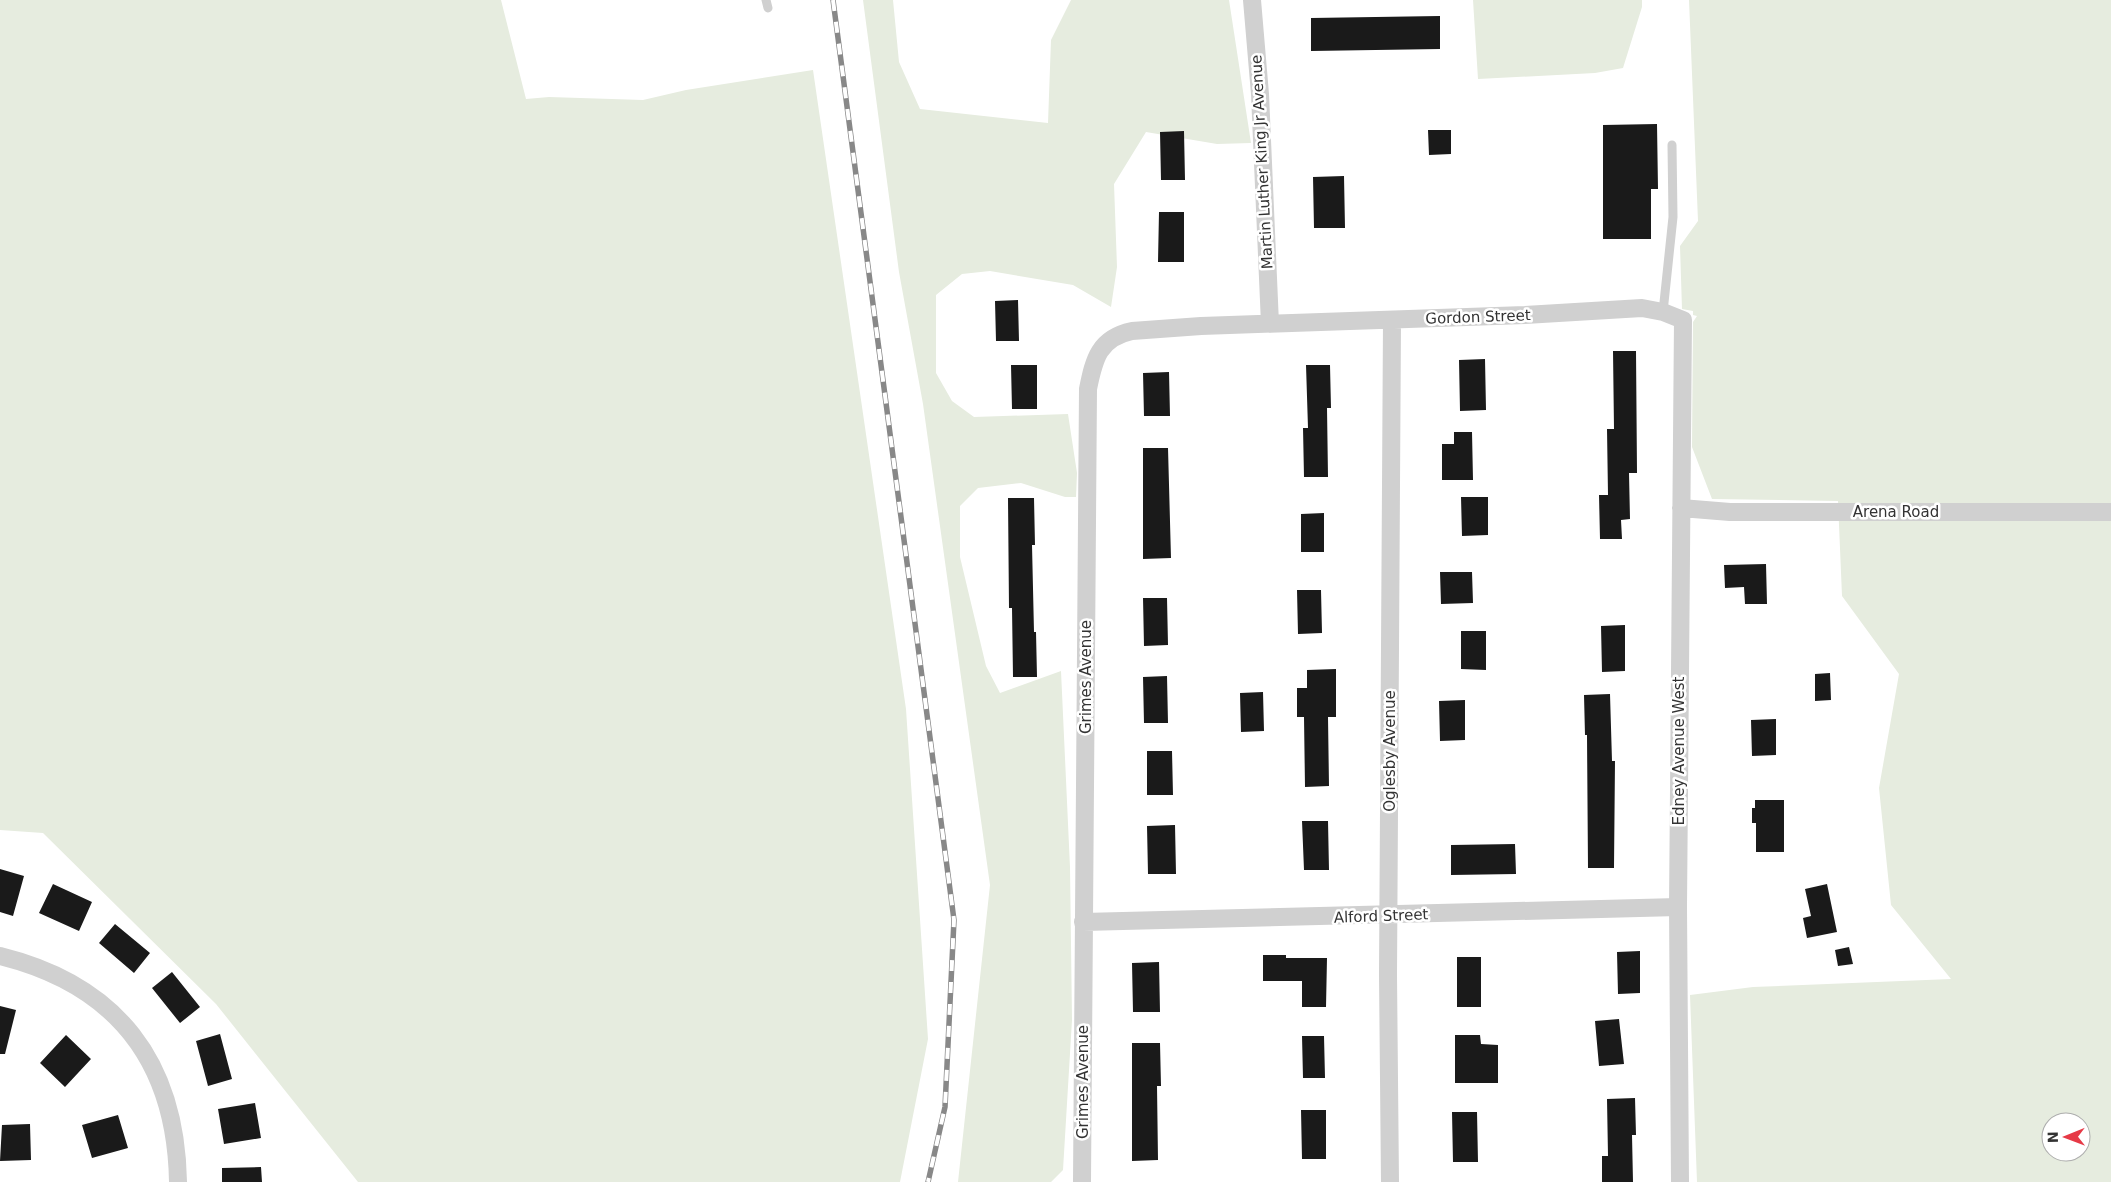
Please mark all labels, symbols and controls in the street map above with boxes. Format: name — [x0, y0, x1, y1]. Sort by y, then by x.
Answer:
street label: Martin Luther King Jr Avenue — [1247, 54, 1277, 270]
street label: Gordon Street — [1425, 306, 1531, 328]
street label: Arena Road — [1853, 503, 1939, 521]
street label: Grimes Avenue — [1077, 620, 1095, 734]
street label: Edney Avenue West — [1670, 677, 1688, 825]
street label: Oglesby Avenue — [1381, 690, 1399, 812]
street label: Alford Street — [1333, 905, 1429, 927]
street label: Grimes Avenue — [1074, 1025, 1092, 1139]
north arrow — [2041, 1112, 2091, 1162]
text: N — [2045, 1131, 2061, 1143]

